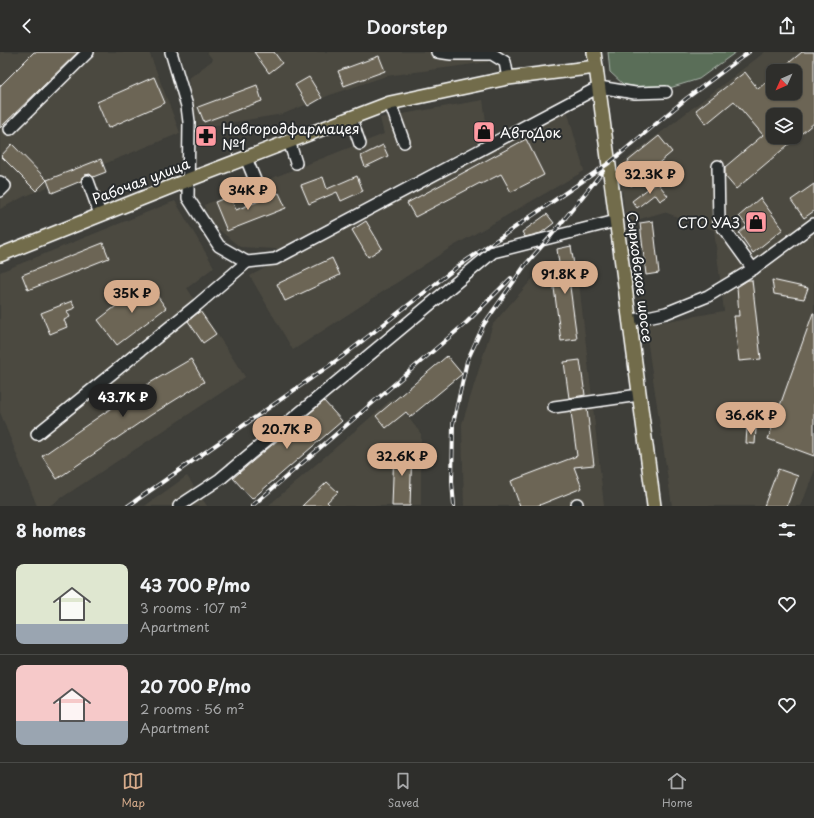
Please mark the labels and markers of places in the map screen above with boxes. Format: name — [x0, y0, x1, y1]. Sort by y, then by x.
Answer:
place label: Новгородфармацея №1 — [222, 118, 360, 155]
shop icon: АвтоДок — [471, 119, 497, 145]
place label: АвтоДок — [500, 122, 561, 143]
pharmacy icon: Новгородфармацея №1 — [193, 123, 219, 149]
pin: 32.3K ₽ — [613, 161, 687, 195]
pin: 34K ₽ — [220, 177, 276, 211]
shop icon: СТО УАЗ — [743, 209, 769, 235]
place label: СТО УАЗ — [678, 212, 740, 233]
pin: 91.8K ₽ — [528, 261, 602, 295]
pin: 35K ₽ — [104, 280, 160, 314]
pin: 43.7K ₽ — [86, 384, 160, 418]
pin: 36.6K ₽ — [714, 402, 788, 436]
pin: 20.7K ₽ — [250, 416, 324, 450]
pin: 32.6K ₽ — [365, 443, 439, 477]

